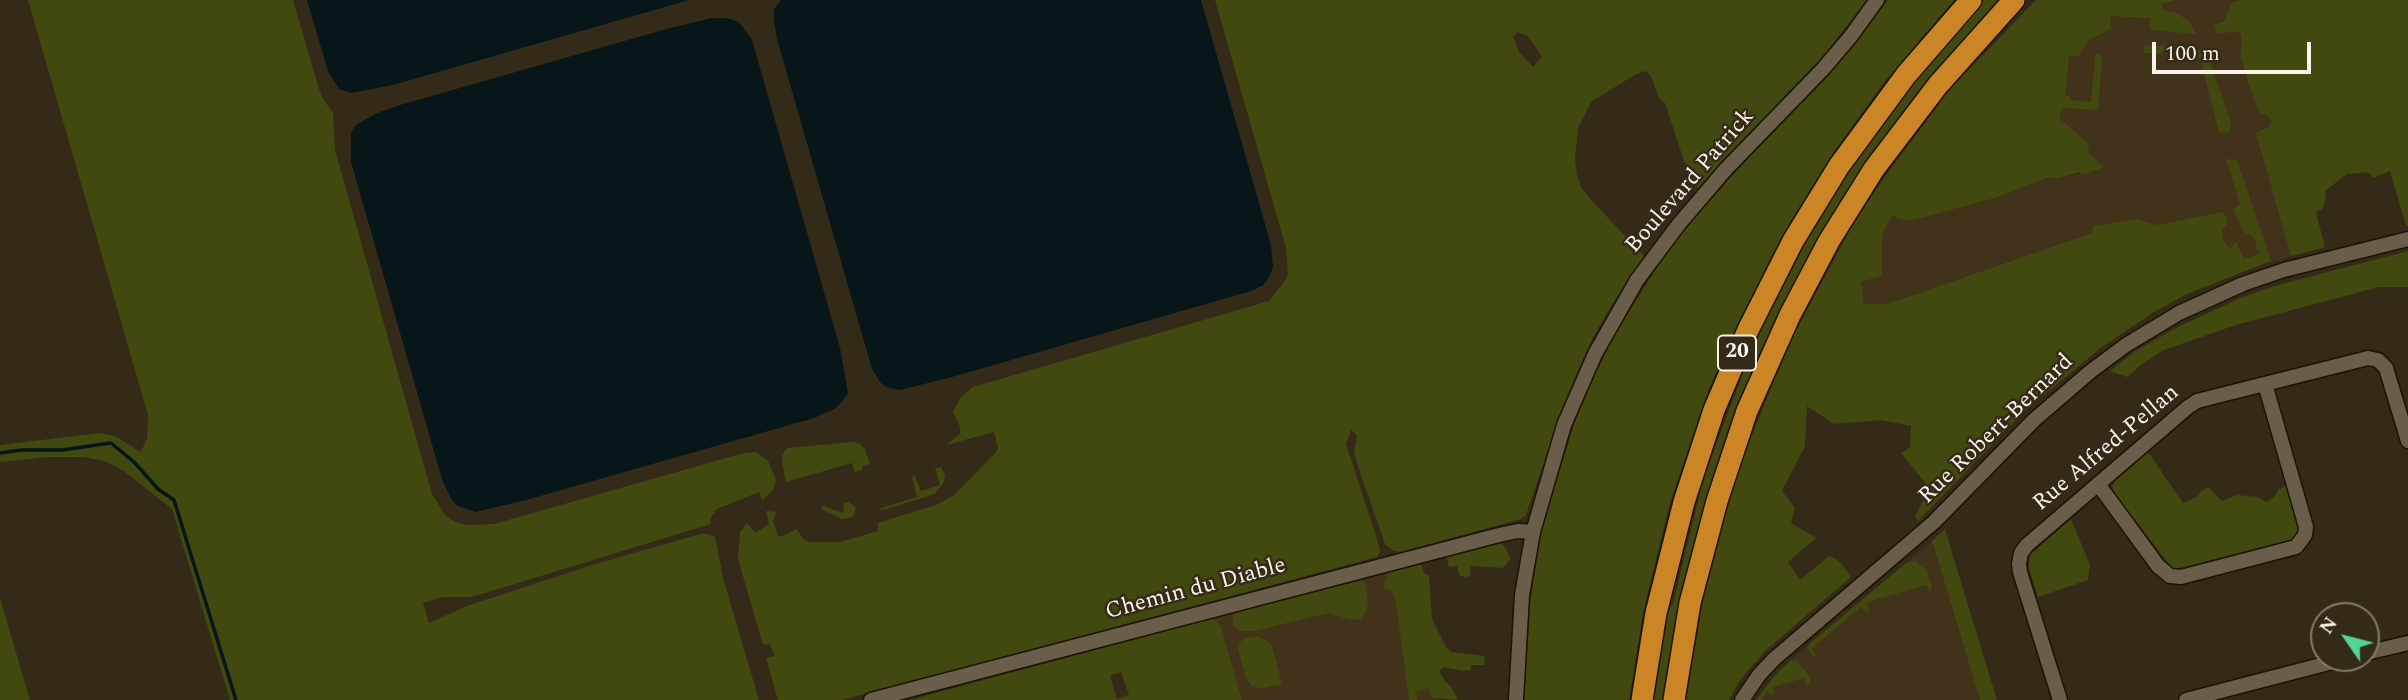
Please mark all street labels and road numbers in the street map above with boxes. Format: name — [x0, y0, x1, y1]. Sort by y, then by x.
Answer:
street label: Boulevard Patrick — [1621, 104, 1761, 260]
road number: 20 — [1718, 336, 1756, 370]
street label: Rue Robert-Bernard — [1914, 349, 2080, 511]
street label: Rue Alfred-Pellan — [2028, 380, 2186, 518]
street label: Chemin du Diable — [1103, 553, 1289, 627]

